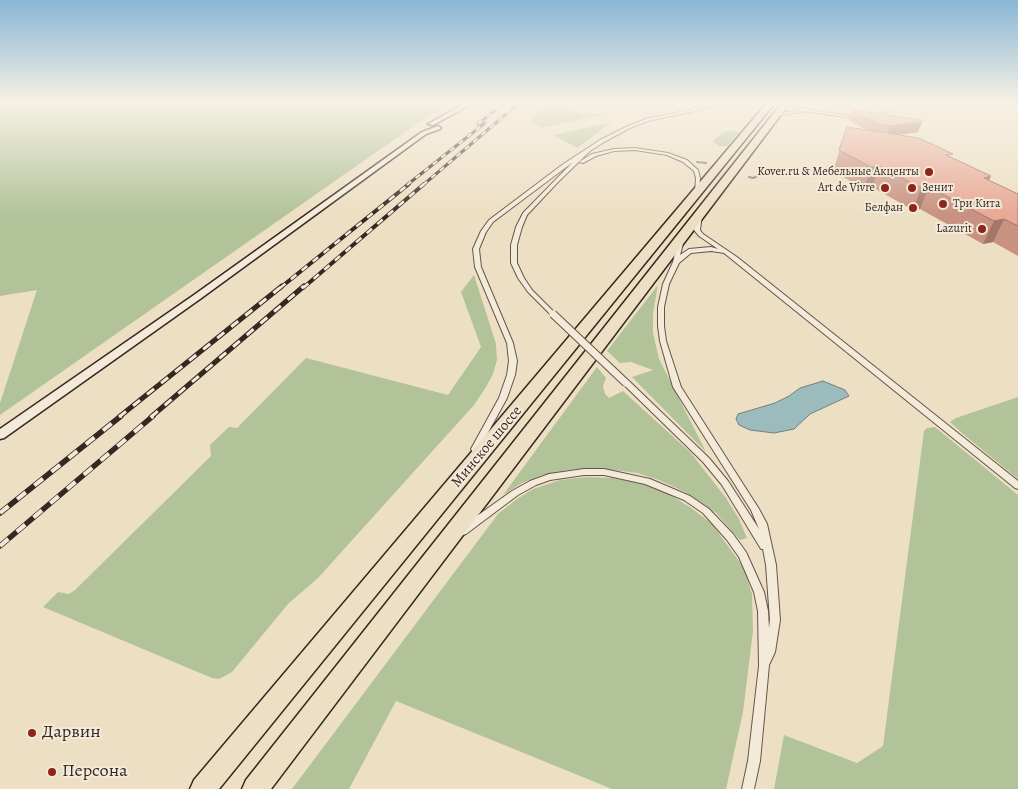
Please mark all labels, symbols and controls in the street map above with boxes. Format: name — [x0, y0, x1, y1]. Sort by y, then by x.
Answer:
place label: Kover.ru & Мебельные Акценты — [757, 165, 919, 179]
marker: Kover.ru & Мебельные Акценты — [923, 166, 935, 178]
place label: Art de Vivre — [818, 181, 875, 195]
place label: Зенит — [922, 181, 953, 195]
marker: Art de Vivre — [879, 182, 891, 194]
marker: Зенит — [906, 182, 918, 194]
place label: Три Кита — [953, 197, 1000, 211]
marker: Три Кита — [937, 198, 949, 210]
place label: Белфан — [865, 201, 903, 215]
marker: Белфан — [907, 202, 919, 214]
place label: Lazurit — [936, 222, 972, 236]
marker: Lazurit — [976, 223, 988, 235]
street label: Минское шоссе — [448, 403, 526, 491]
place label: Дарвин — [42, 722, 101, 744]
marker: Дарвин — [26, 727, 38, 739]
place label: Персона — [62, 761, 128, 783]
marker: Персона — [46, 766, 58, 778]

